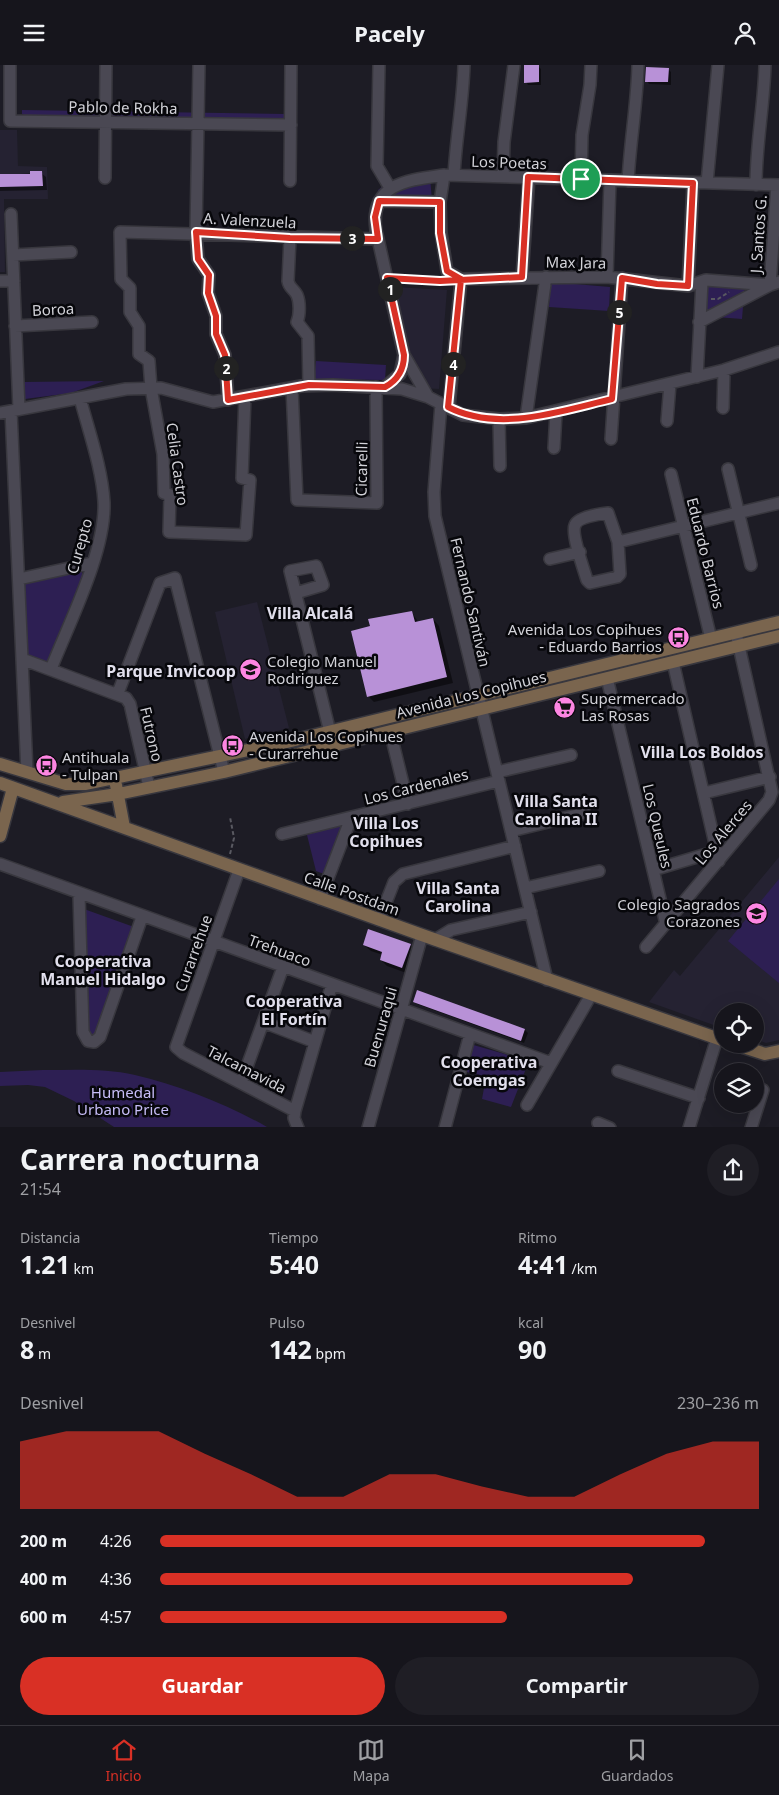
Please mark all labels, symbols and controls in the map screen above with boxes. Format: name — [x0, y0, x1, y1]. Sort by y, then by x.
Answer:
text: Pacely — [354, 18, 425, 48]
icon: menu — [20, 19, 48, 47]
icon: person — [731, 19, 759, 47]
street label: Pablo de Rokha — [68, 96, 178, 118]
street label: Los Poetas — [471, 151, 547, 173]
pin — [560, 158, 602, 200]
icon: arrive — [567, 165, 595, 193]
street label: J. Santos G. — [745, 194, 771, 276]
street label: A. Valenzuela — [203, 208, 297, 232]
pin: 3 — [340, 225, 364, 251]
text: 3 — [348, 229, 357, 248]
street label: Max Jara — [545, 251, 607, 273]
pin: 1 — [378, 277, 402, 301]
text: 1 — [386, 280, 395, 299]
street label: Boroa — [31, 298, 75, 320]
pin: 5 — [606, 299, 632, 325]
text: 5 — [615, 303, 624, 322]
pin: 4 — [440, 351, 466, 377]
pin: 2 — [214, 355, 238, 381]
text: 4 — [449, 355, 458, 374]
text: 2 — [222, 359, 231, 378]
street label: Celia Castro — [162, 421, 194, 507]
street label: Cicarelli — [351, 441, 371, 497]
street label: Eduardo Barrios — [683, 495, 729, 611]
street label: Curepto — [62, 516, 96, 576]
street label: Fernando Santiván — [446, 535, 496, 669]
district label: Villa Alcalá — [267, 602, 353, 624]
place label: Avenida Los Copihues - Eduardo Barrios — [508, 619, 662, 656]
bus stop icon: Avenida Los Copihues - Eduardo Barrios — [666, 626, 690, 650]
place label: Colegio Manuel Rodriguez — [267, 651, 377, 688]
school or university icon: Colegio Manuel Rodriguez — [239, 658, 263, 682]
district label: Parque Invicoop — [106, 660, 236, 682]
street label: Avenida Los Copihues — [394, 666, 548, 722]
place label: Supermercado Las Rosas — [581, 688, 685, 725]
supermarket icon: Supermercado Las Rosas — [553, 695, 577, 719]
street label: Futrono — [136, 705, 168, 763]
place label: Avenida Los Copihues - Curarrehue — [249, 726, 403, 763]
bus stop icon: Avenida Los Copihues - Curarrehue — [221, 733, 245, 757]
district label: Villa Los Boldos — [640, 741, 764, 763]
place label: Antihuala - Tulpan — [62, 747, 129, 784]
bus stop icon: Antihuala - Tulpan — [34, 754, 58, 778]
street label: Los Cardenales — [362, 763, 470, 809]
street label: Los Queules — [639, 782, 677, 870]
district label: Villa Santa Carolina II — [514, 790, 598, 830]
street label: Los Alerces — [690, 795, 756, 869]
district label: Villa Los Copihues — [349, 812, 423, 852]
street label: Calle Postdam — [301, 866, 403, 920]
district label: Villa Santa Carolina — [416, 877, 500, 917]
place label: Colegio Sagrados Corazones — [617, 894, 740, 931]
school or university icon: Colegio Sagrados Corazones — [744, 901, 768, 925]
street label: Curarrehue — [170, 912, 216, 994]
street label: Trehuaco — [246, 929, 314, 971]
district label: Cooperativa Manuel Hidalgo — [40, 950, 166, 990]
street label: Buenuraqui — [359, 984, 401, 1070]
district label: Cooperativa El Fortín — [246, 990, 342, 1030]
map controls — [714, 1003, 764, 1113]
button: locate — [714, 1003, 764, 1053]
street label: Talcamavida — [204, 1040, 290, 1098]
district label: Cooperativa Coemgas — [441, 1051, 537, 1091]
button: layers — [714, 1063, 764, 1113]
park label: Humedal Urbano Price — [77, 1082, 169, 1119]
text: Carrera nocturna — [20, 1140, 260, 1178]
button: share — [707, 1144, 759, 1196]
text: 21:54 — [20, 1178, 61, 1200]
text: Distancia — [20, 1228, 80, 1247]
text: Tiempo — [269, 1228, 318, 1247]
text: Ritmo — [518, 1228, 557, 1247]
text: 1.21 — [20, 1247, 70, 1281]
text: 5:40 — [269, 1247, 319, 1281]
text: 4:41 — [518, 1247, 568, 1281]
text: km — [70, 1259, 94, 1278]
text: /km — [568, 1259, 597, 1278]
text: Desnivel — [20, 1313, 76, 1332]
text: Pulso — [269, 1313, 305, 1332]
text: kcal — [518, 1313, 544, 1332]
text: 8 — [20, 1332, 34, 1366]
text: 142 — [269, 1332, 312, 1366]
text: 90 — [518, 1332, 547, 1366]
text: m — [34, 1344, 51, 1363]
text: bpm — [312, 1344, 346, 1363]
text: Desnivel — [20, 1392, 84, 1414]
text: 230–236 m — [677, 1392, 759, 1414]
text: 200 m — [20, 1530, 67, 1552]
text: 4:26 — [100, 1530, 132, 1552]
text: 400 m — [20, 1568, 67, 1590]
text: 4:36 — [100, 1568, 132, 1590]
text: 600 m — [20, 1606, 67, 1628]
text: 4:57 — [100, 1606, 132, 1628]
button: Guardar — [20, 1657, 385, 1715]
button: Compartir — [395, 1657, 759, 1715]
tab: Inicio — [106, 1736, 141, 1785]
tab: Mapa — [353, 1736, 390, 1785]
tab: Guardados — [601, 1736, 673, 1785]

